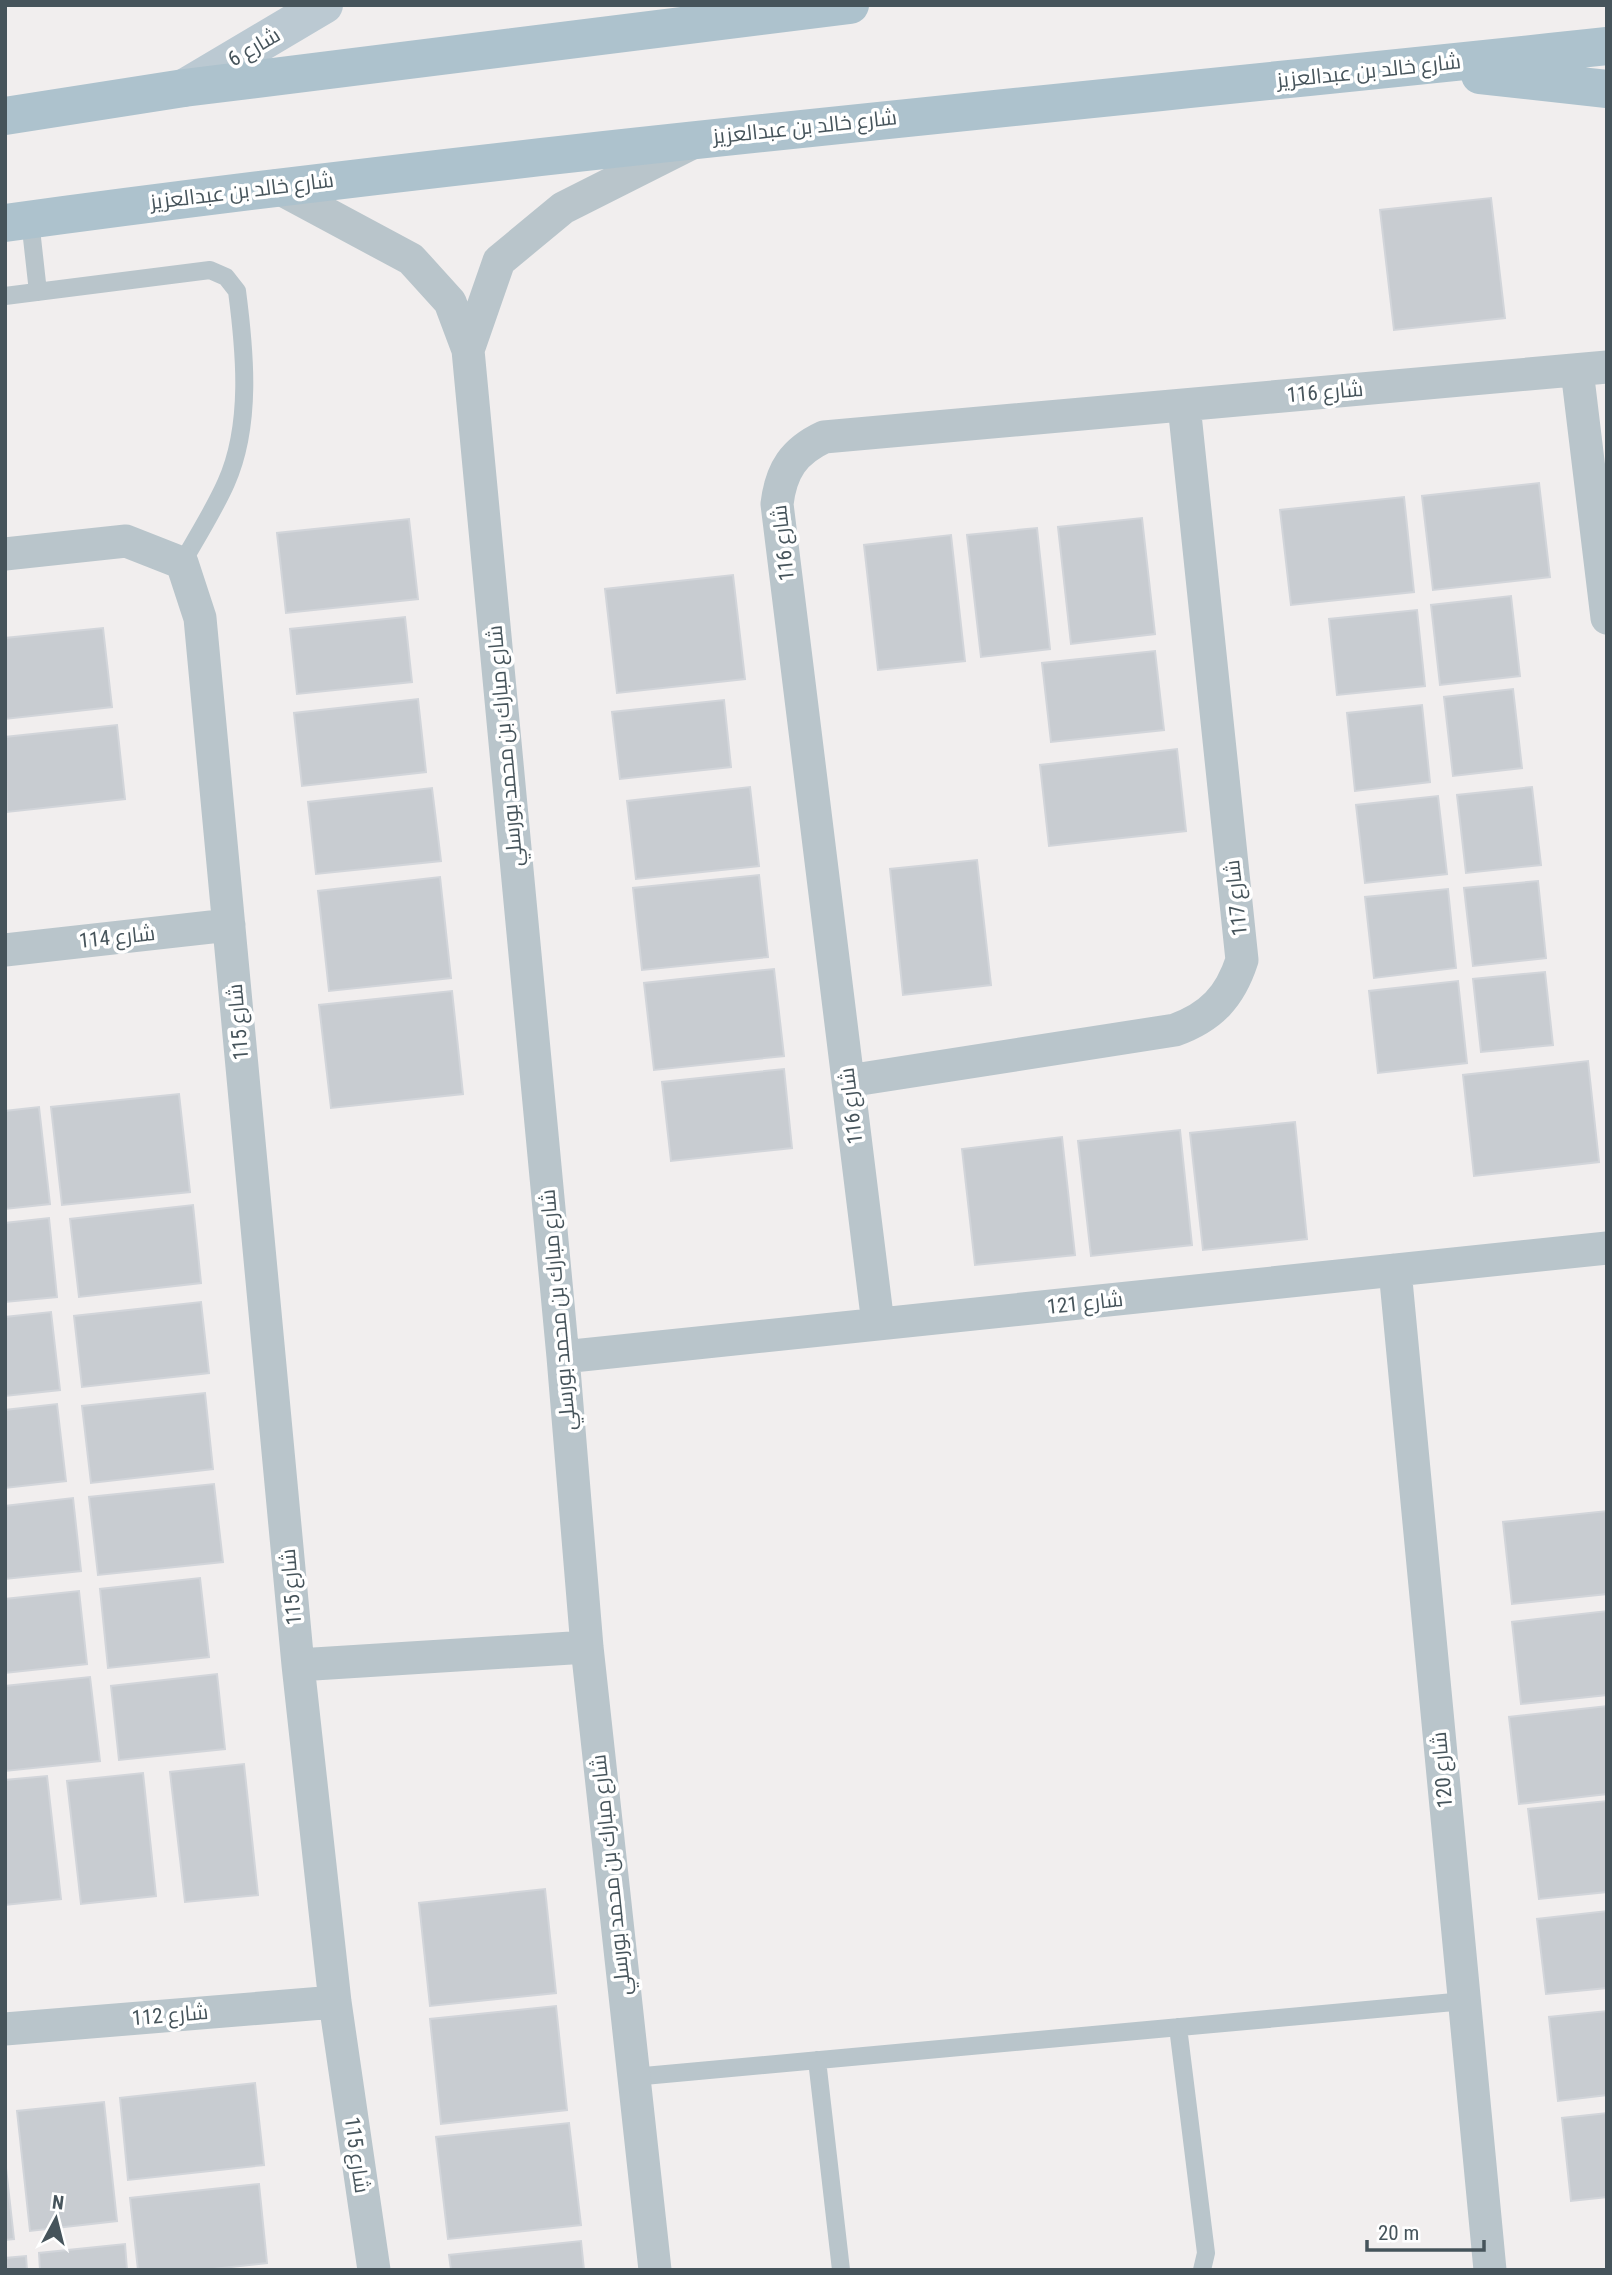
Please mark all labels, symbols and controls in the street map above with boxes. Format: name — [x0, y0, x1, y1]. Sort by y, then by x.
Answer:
street label: شارع 6 — [224, 23, 285, 73]
street label: شارع خالد بن عبدالعزيز — [1275, 49, 1462, 95]
street label: شارع خالد بن عبدالعزيز — [711, 105, 898, 151]
street label: شارع خالد بن عبدالعزيز — [148, 168, 335, 216]
street label: شارع 116 — [1286, 377, 1364, 409]
street label: شارع 116 — [767, 503, 801, 582]
street label: شارع مبارك بن محمد بورسلي — [482, 624, 532, 868]
street label: شارع 117 — [1220, 858, 1254, 937]
street label: شارع 114 — [78, 921, 157, 955]
street label: شارع 115 — [223, 983, 255, 1061]
street label: شارع 116 — [834, 1066, 870, 1145]
street label: شارع مبارك بن محمد بورسلي — [535, 1188, 585, 1432]
street label: شارع 121 — [1046, 1287, 1125, 1321]
street label: شارع 115 — [276, 1548, 308, 1626]
street label: شارع 120 — [1427, 1731, 1459, 1809]
street label: شارع مبارك بن محمد بورسلي — [586, 1753, 640, 1997]
street label: شارع 112 — [131, 2000, 209, 2032]
street label: شارع 115 — [338, 2115, 374, 2195]
north arrow — [21, 2184, 91, 2254]
text: N — [51, 2190, 65, 2215]
scale bar — [1367, 2208, 1484, 2252]
text: 20 m — [1378, 2221, 1419, 2245]

